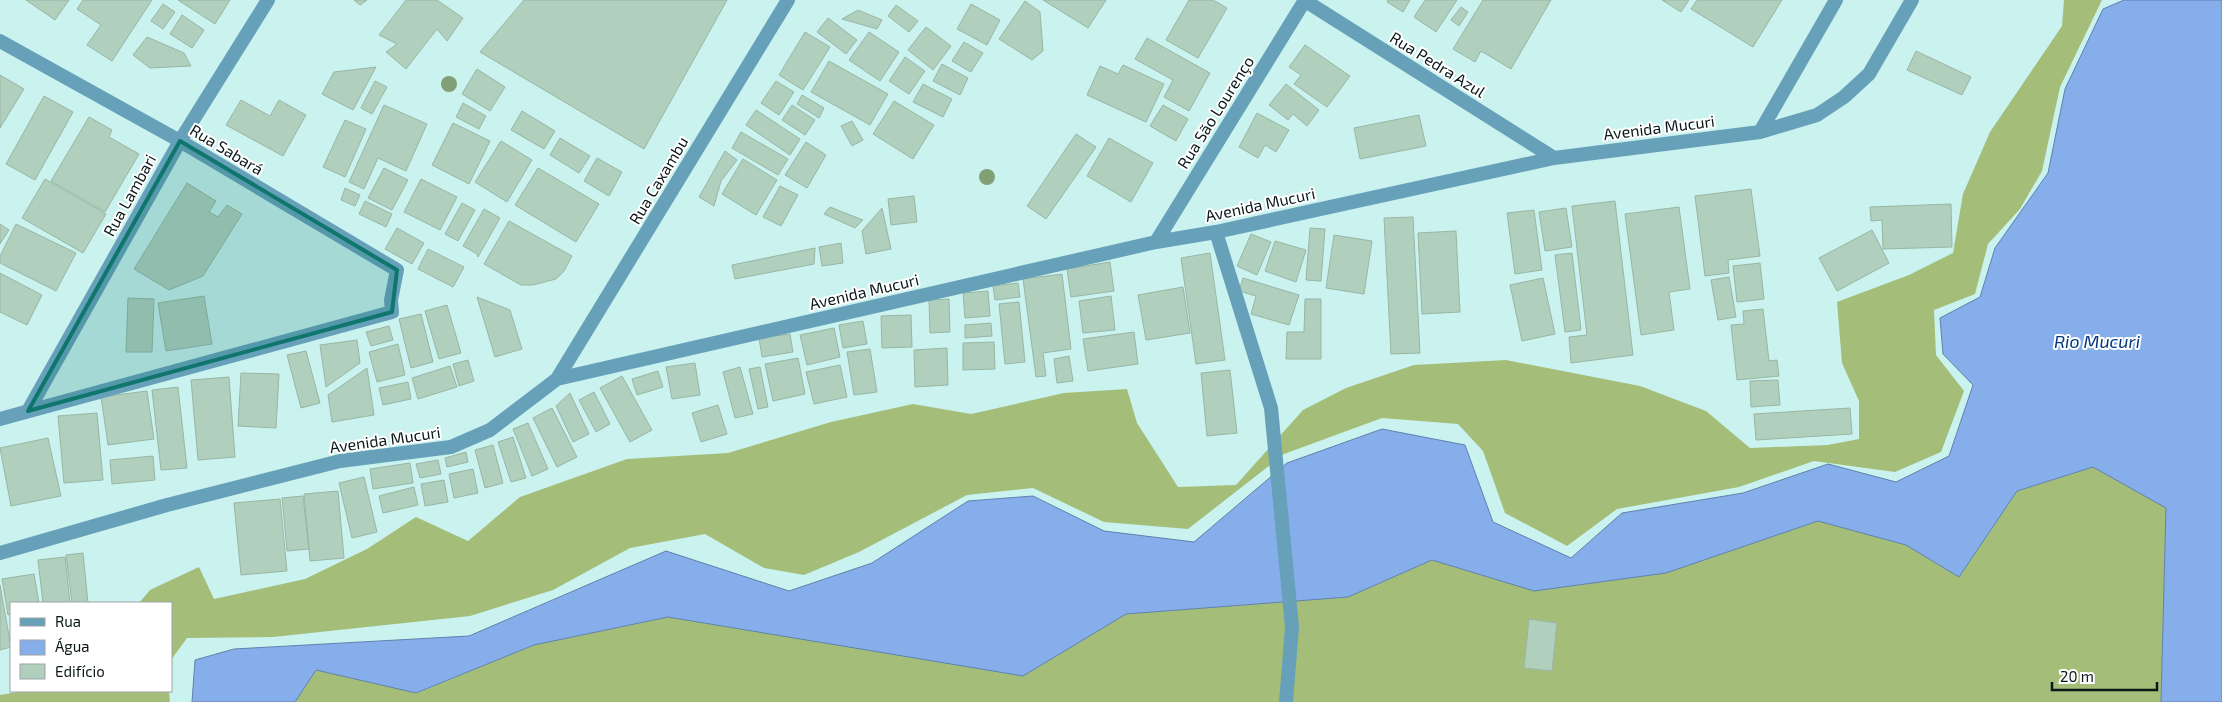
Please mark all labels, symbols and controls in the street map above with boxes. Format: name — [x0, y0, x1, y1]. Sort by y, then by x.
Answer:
street label: Rua Pedra Azul — [1387, 27, 1489, 101]
street label: Rua São Lourenço — [1173, 52, 1258, 172]
street label: Avenida Mucuri — [1602, 111, 1716, 143]
street label: Rua Sabará — [187, 120, 267, 178]
street label: Rua Caxambu — [624, 133, 692, 227]
street label: Rua Lambari — [99, 151, 159, 239]
street label: Avenida Mucuri — [1203, 183, 1317, 225]
street label: Avenida Mucuri — [807, 269, 921, 313]
water label: Rio Mucuri — [2054, 330, 2141, 352]
street label: Avenida Mucuri — [328, 422, 442, 456]
legend — [10, 602, 172, 692]
text: Rua — [55, 612, 81, 630]
text: Água — [55, 637, 90, 655]
scale bar — [2052, 660, 2157, 692]
text: Edifício — [55, 662, 105, 680]
text: 20 m — [2060, 667, 2094, 685]

